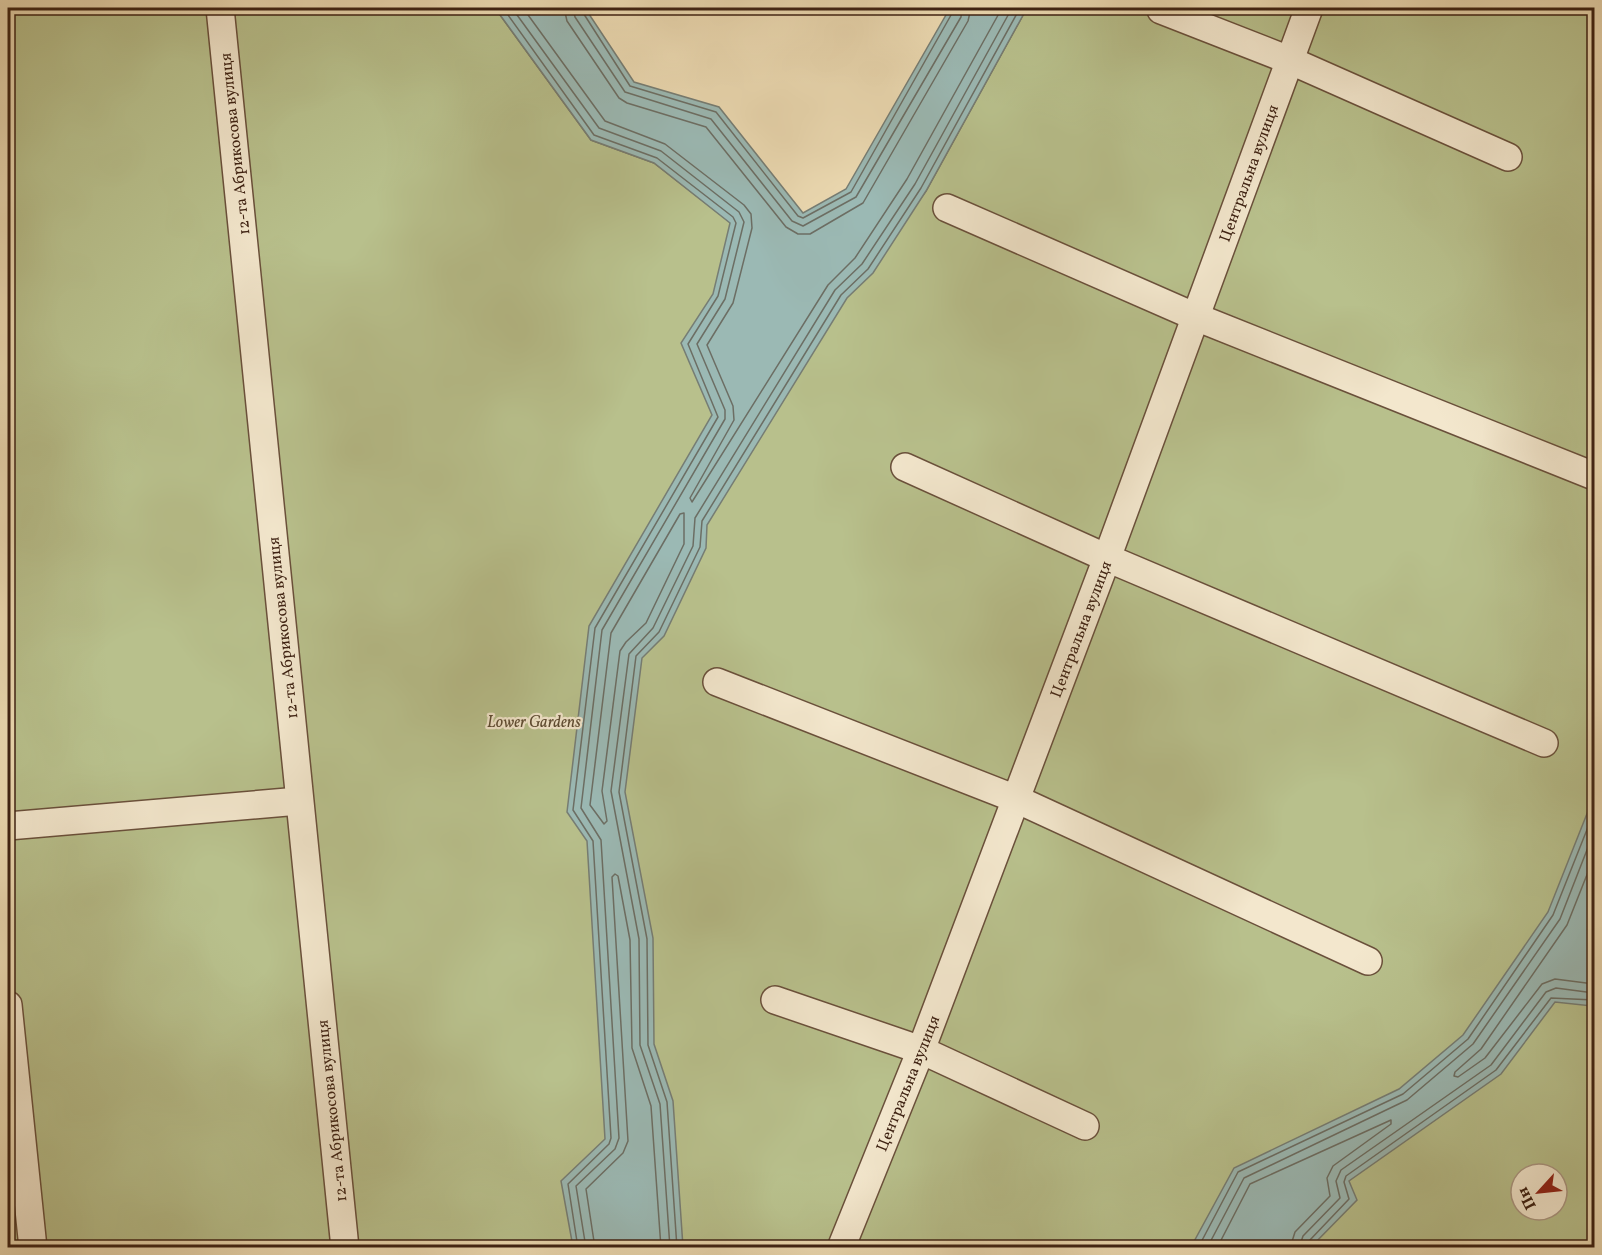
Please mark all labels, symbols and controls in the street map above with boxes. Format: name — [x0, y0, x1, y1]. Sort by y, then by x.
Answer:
street label: 12-та Абрикосова вулиця — [215, 52, 256, 236]
street label: Центральна вулиця — [1215, 102, 1285, 245]
street label: 12-та Абрикосова вулиця — [263, 536, 304, 720]
street label: Центральна вулиця — [1046, 558, 1118, 701]
park label: Lower Gardens — [487, 712, 581, 734]
street label: Центральна вулиця — [872, 1012, 946, 1155]
street label: 12-та Абрикосова вулиця — [312, 1019, 353, 1203]
north arrow — [1509, 1162, 1569, 1222]
text: Пн — [1512, 1183, 1542, 1213]

